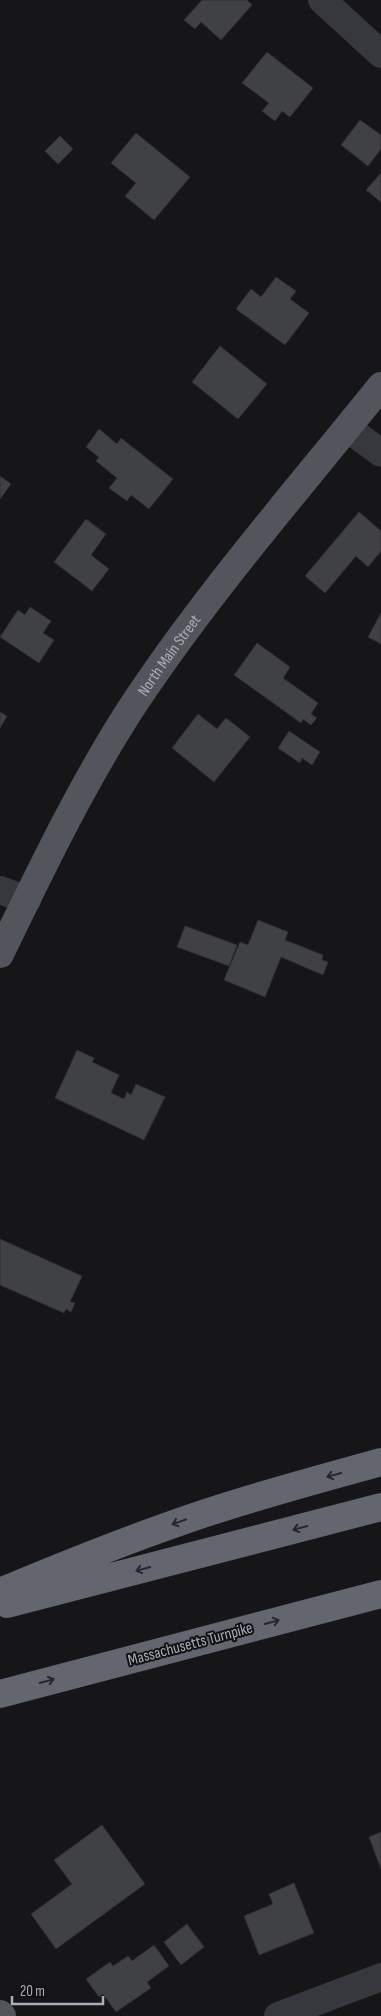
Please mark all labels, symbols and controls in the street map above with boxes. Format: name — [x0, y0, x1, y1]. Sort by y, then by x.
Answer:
street label: North Main Street — [134, 611, 205, 700]
one-way arrow — [326, 1471, 342, 1480]
one-way arrow — [171, 1518, 187, 1527]
one-way arrow — [292, 1523, 308, 1533]
one-way arrow — [135, 1564, 151, 1574]
one-way arrow — [263, 1617, 279, 1626]
street label: Massachusetts Turnpike — [126, 1619, 255, 1670]
one-way arrow — [39, 1676, 55, 1686]
scale bar — [12, 1974, 104, 2006]
text: 20 m — [20, 1982, 45, 2001]

